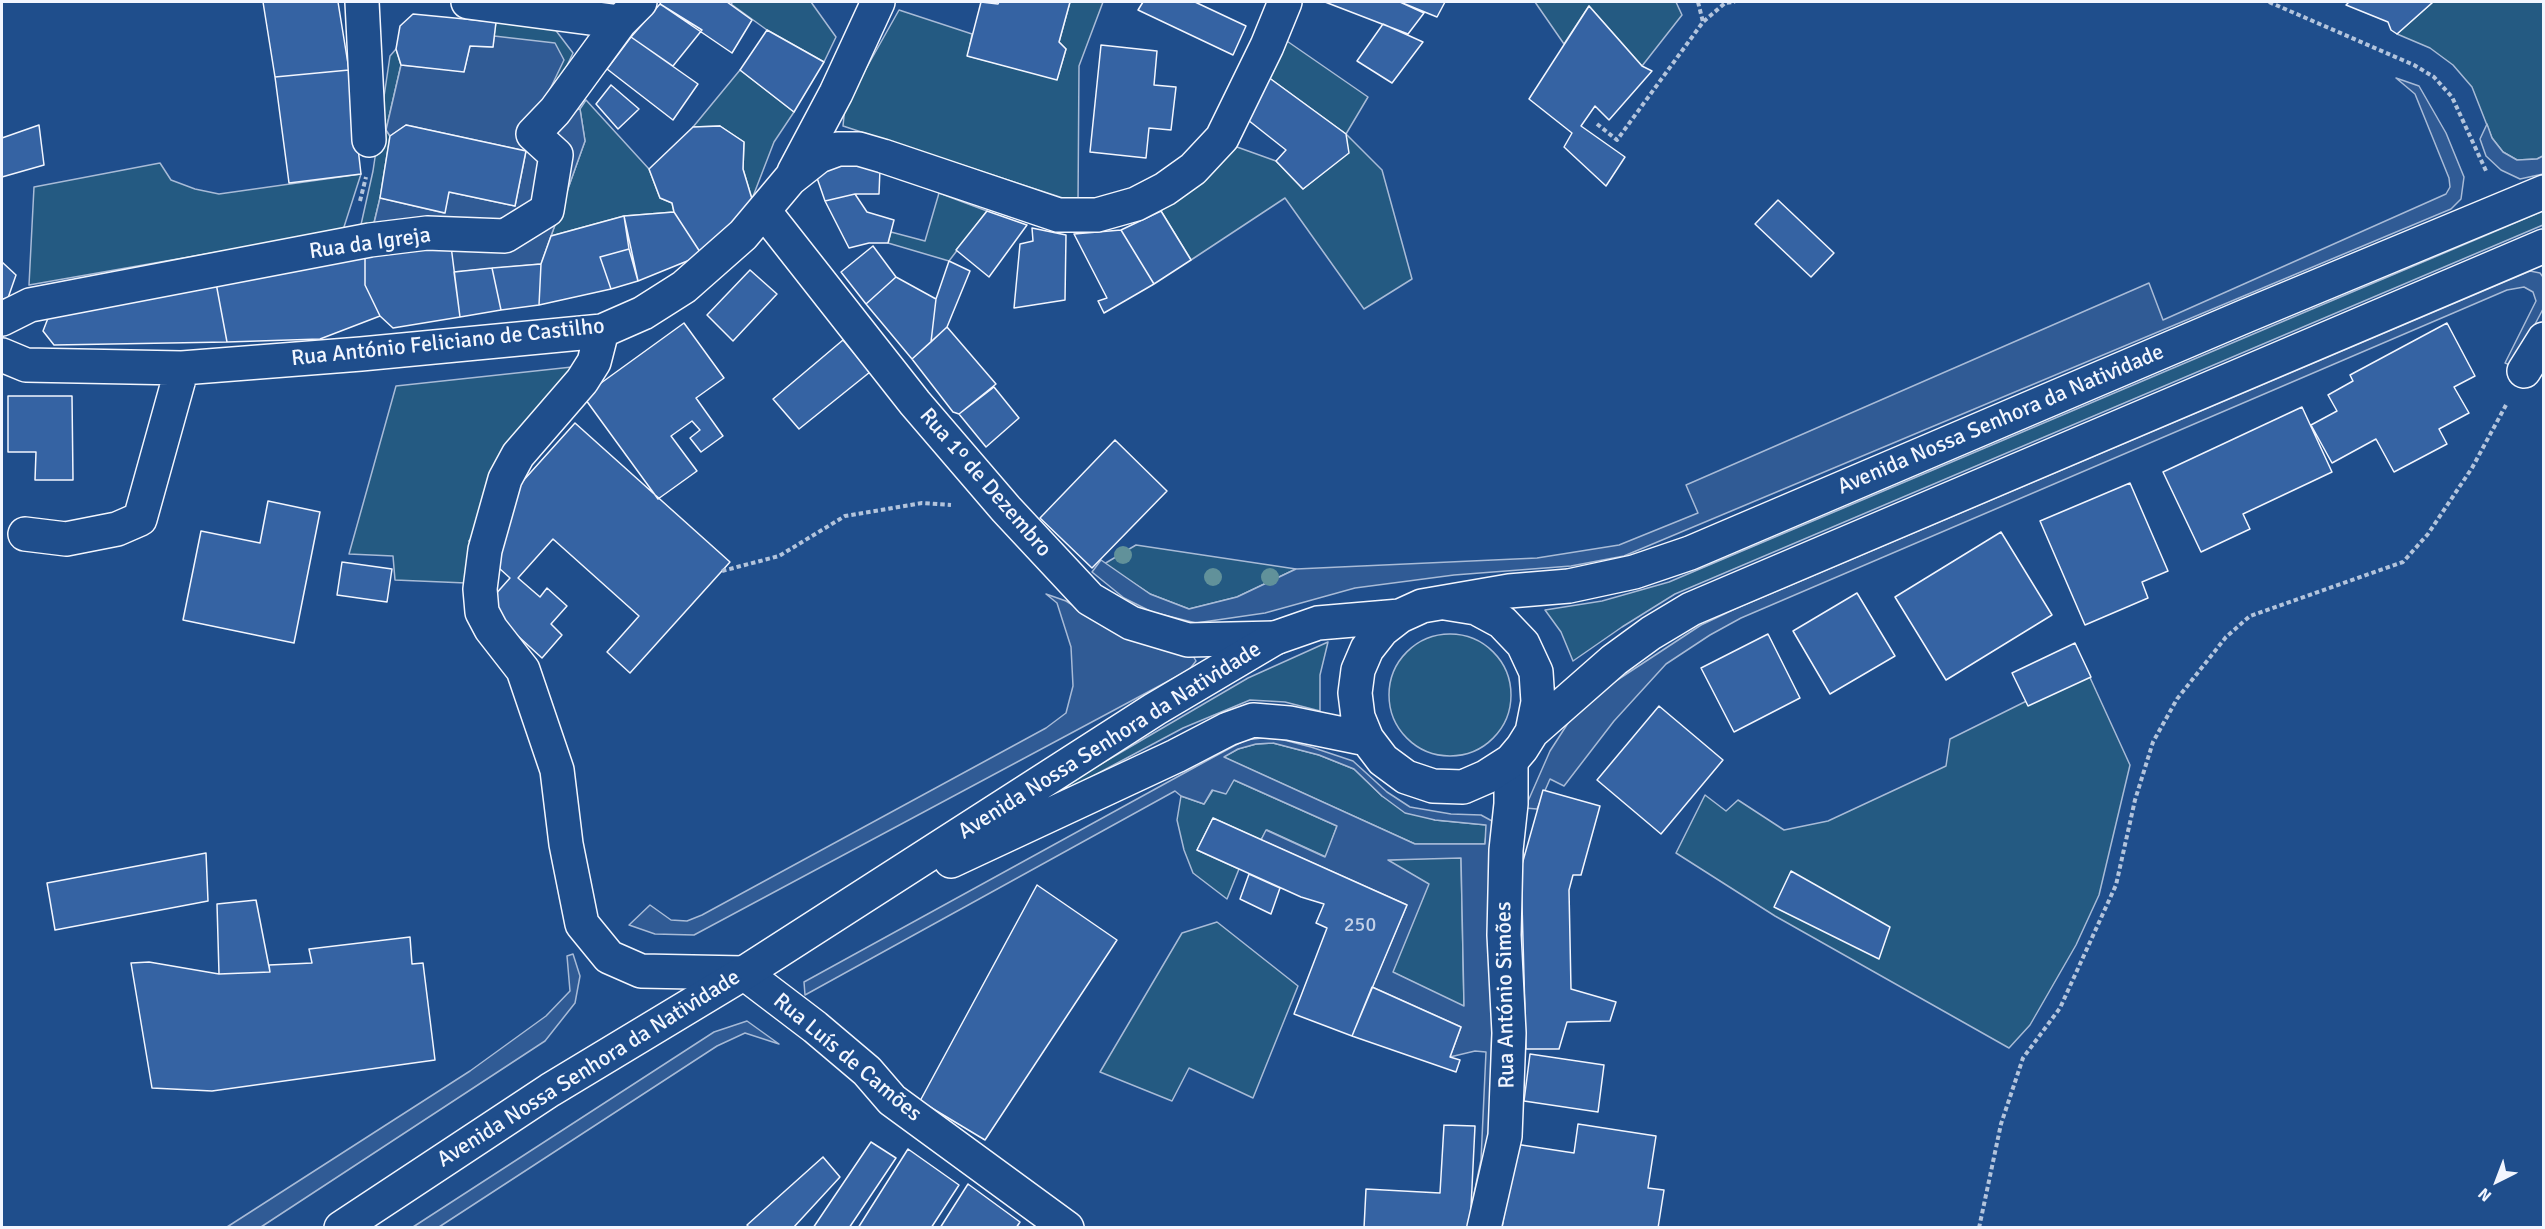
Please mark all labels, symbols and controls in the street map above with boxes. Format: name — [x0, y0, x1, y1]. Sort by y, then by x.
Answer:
street label: Rua da Igreja — [308, 222, 432, 266]
street label: Rua António Feliciano de Castilho — [290, 313, 606, 373]
street label: Avenida Nossa Senhora da Natividade — [1834, 339, 2168, 501]
street label: Rua 1º de Dezembro — [913, 403, 1057, 563]
street label: Avenida Nossa Senhora da Natividade — [954, 637, 1266, 845]
street label: Rua António Simões — [1491, 901, 1521, 1089]
house number: 250 — [1344, 914, 1376, 938]
street label: Avenida Nossa Senhora da Natividade — [433, 965, 745, 1173]
street label: Rua Luís de Camões — [767, 988, 927, 1128]
north arrow — [2467, 1151, 2527, 1211]
text: N — [2474, 1183, 2496, 1206]

